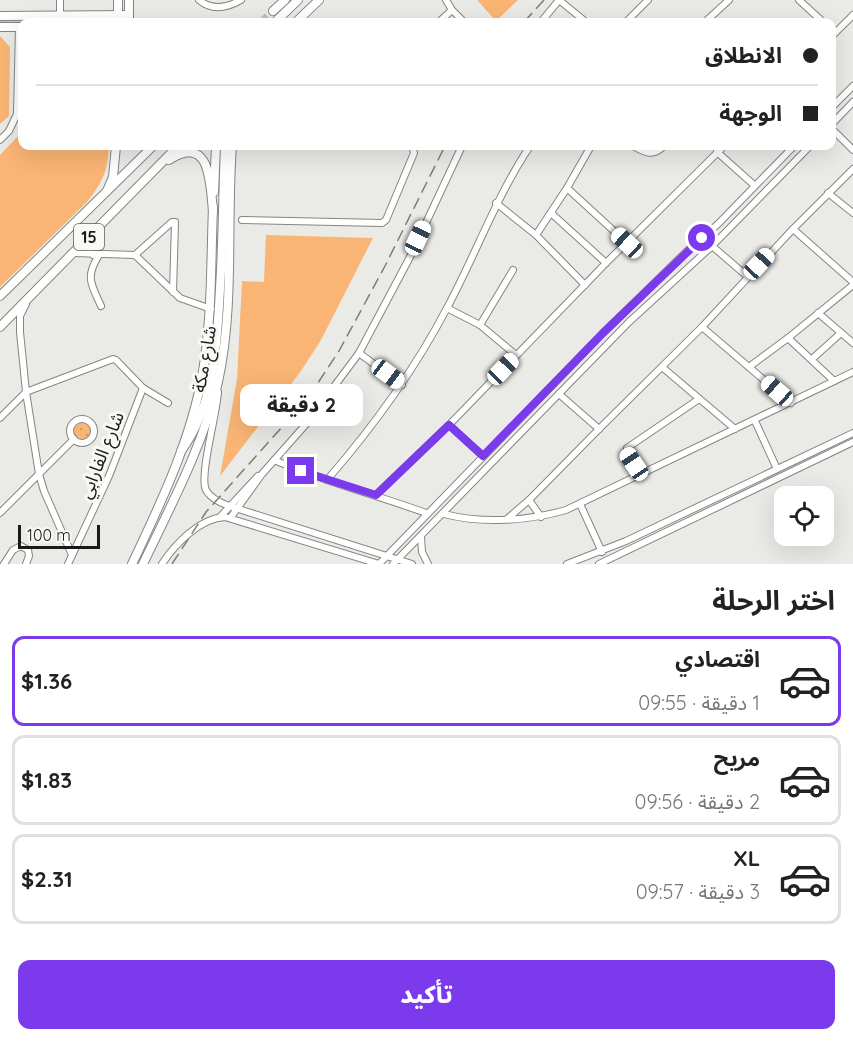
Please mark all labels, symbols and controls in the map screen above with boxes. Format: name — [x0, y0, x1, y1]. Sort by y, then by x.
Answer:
text: الانطلاق — [705, 41, 782, 69]
text: الوجهة — [719, 99, 782, 127]
car — [402, 218, 434, 258]
road number: 15 — [74, 224, 104, 250]
car — [608, 224, 646, 262]
route start — [688, 224, 715, 251]
car — [740, 245, 778, 283]
street label: شارع مكة — [187, 324, 224, 395]
car — [484, 350, 522, 388]
car — [368, 356, 408, 392]
car — [758, 372, 796, 410]
callout: 2 دقيقة — [240, 384, 362, 426]
text: 2 دقيقة — [267, 392, 336, 417]
street label: شارع الفارابي — [73, 408, 132, 503]
car — [616, 444, 652, 484]
route end — [287, 457, 314, 484]
map controls — [774, 486, 834, 546]
button: locate — [774, 486, 834, 546]
scale bar — [18, 522, 100, 550]
text: 100 m — [27, 525, 71, 545]
text: اختر الرحلة — [712, 583, 835, 617]
text: اقتصادي — [675, 645, 760, 673]
icon: car — [778, 654, 832, 708]
text: $1.36 — [21, 667, 72, 695]
text: 1 دقيقة · 09:55 — [638, 690, 760, 715]
text: مريح — [714, 744, 760, 772]
icon: car — [778, 753, 832, 807]
text: $1.83 — [21, 766, 72, 794]
text: 2 دقيقة · 09:56 — [635, 789, 760, 814]
text: XL — [733, 844, 760, 872]
icon: car — [778, 852, 832, 906]
text: $2.31 — [21, 865, 73, 893]
text: 3 دقيقة · 09:57 — [636, 879, 760, 904]
button: تأكيد — [18, 960, 835, 1029]

